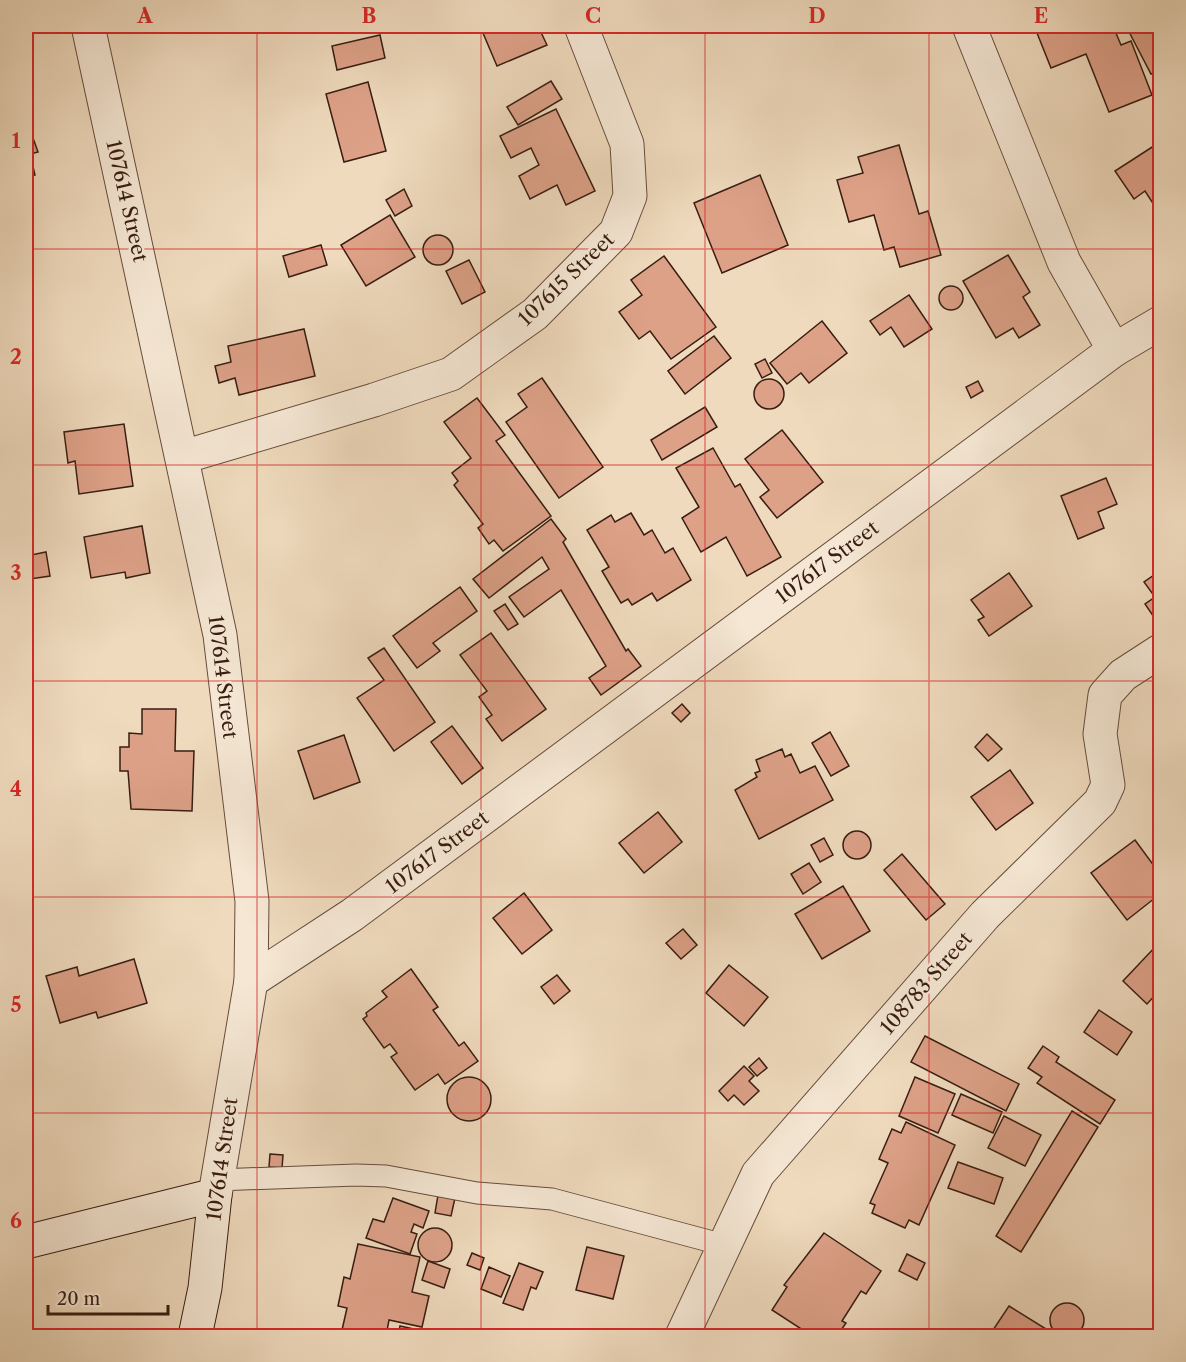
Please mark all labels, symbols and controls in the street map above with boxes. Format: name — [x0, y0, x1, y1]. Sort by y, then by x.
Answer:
text: A — [136, 4, 153, 28]
text: B — [362, 4, 377, 28]
text: C — [585, 4, 601, 28]
text: D — [808, 4, 826, 28]
text: E — [1034, 4, 1048, 28]
text: 1 — [12, 129, 21, 153]
street label: 107614 Street — [101, 138, 153, 264]
street label: 107615 Street — [513, 227, 619, 331]
text: 2 — [10, 345, 22, 369]
street label: 107617 Street — [771, 516, 883, 608]
text: 3 — [10, 561, 22, 585]
street label: 107614 Street — [204, 614, 242, 740]
text: 4 — [10, 777, 22, 801]
street label: 107617 Street — [381, 806, 493, 898]
street label: 108783 Street — [875, 927, 977, 1039]
text: 5 — [10, 993, 22, 1017]
street label: 107614 Street — [201, 1096, 243, 1222]
text: 6 — [10, 1209, 22, 1233]
scale bar — [48, 1278, 168, 1316]
text: 20 m — [57, 1288, 101, 1310]

